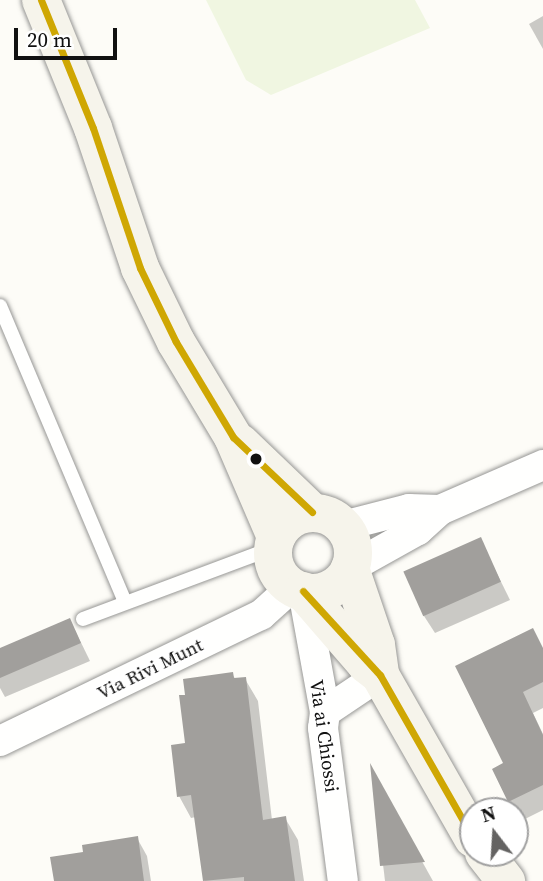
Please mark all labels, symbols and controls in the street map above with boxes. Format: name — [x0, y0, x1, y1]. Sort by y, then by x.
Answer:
scale bar — [18, 14, 121, 58]
text: 20 m — [27, 25, 72, 54]
unlabelled marker — [249, 452, 263, 466]
street label: Via Rivi Munt — [93, 634, 207, 704]
street label: Via ai Chiossi — [305, 678, 343, 794]
north arrow — [459, 797, 529, 867]
text: N — [478, 799, 499, 828]

